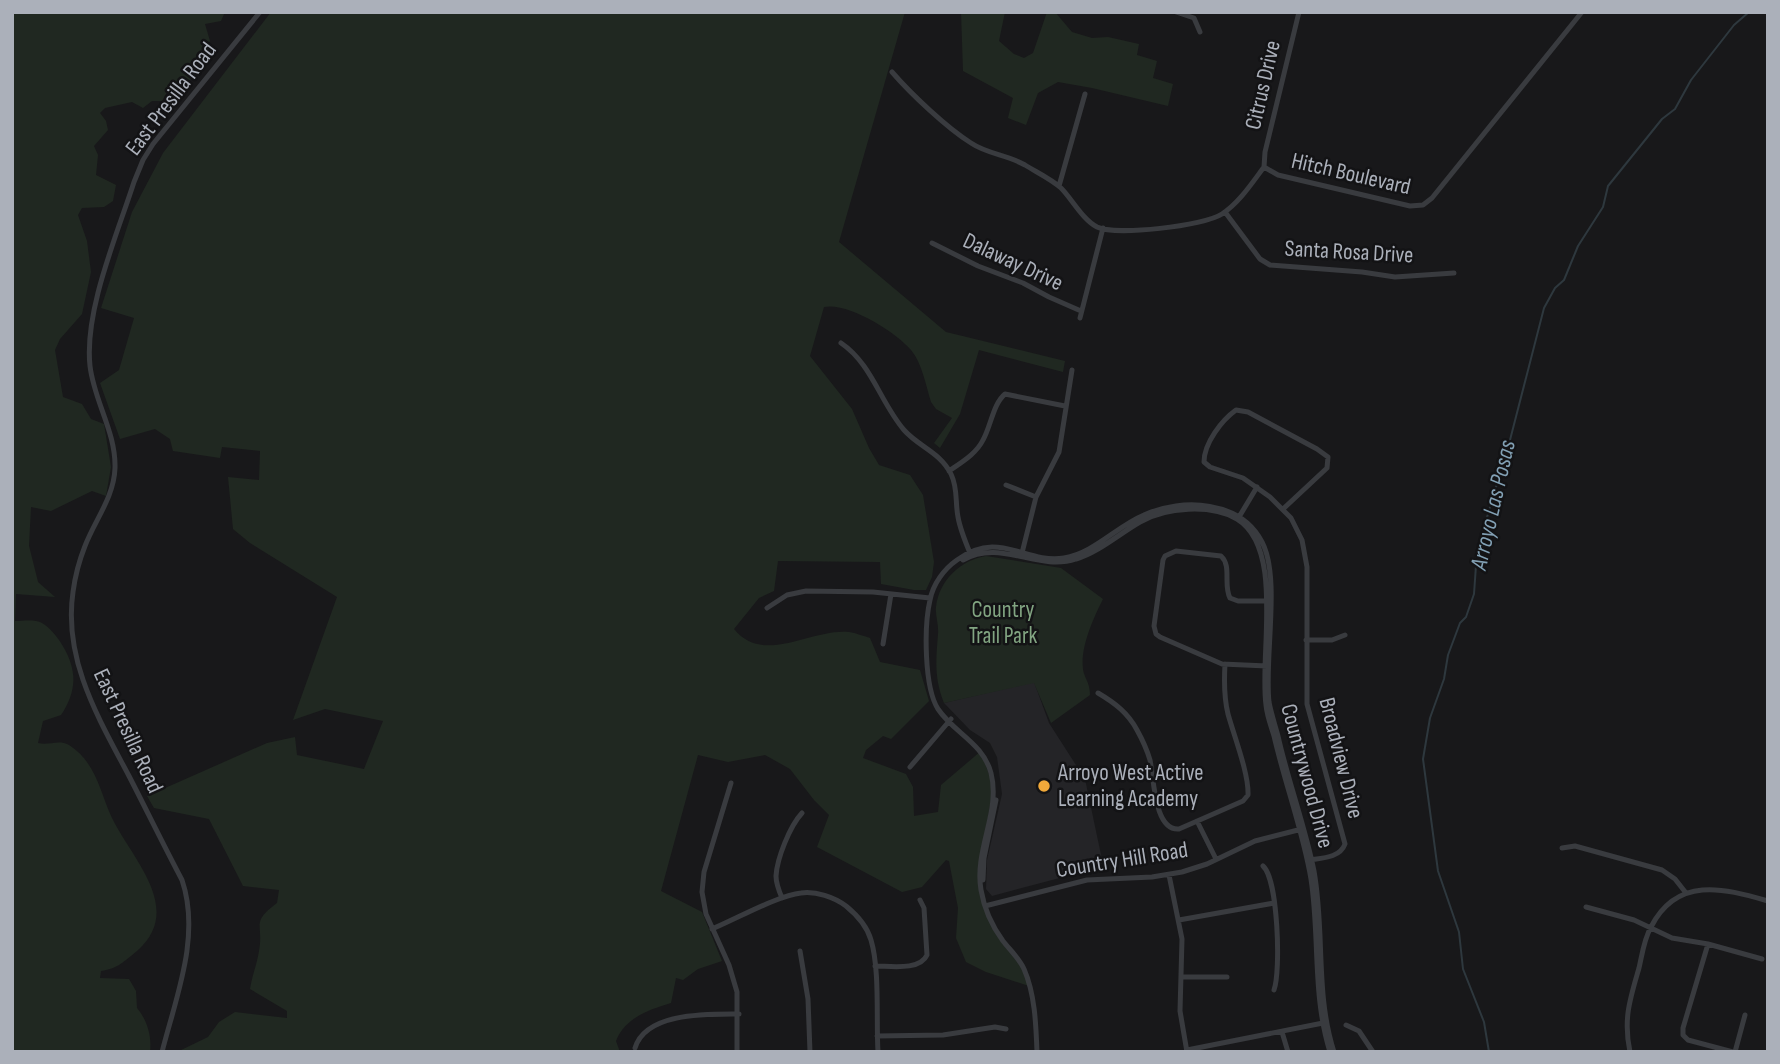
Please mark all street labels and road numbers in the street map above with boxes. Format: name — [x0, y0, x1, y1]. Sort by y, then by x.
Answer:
street label: East Presilla Road — [119, 37, 223, 161]
street label: Citrus Drive — [1239, 38, 1287, 132]
street label: Hitch Boulevard — [1289, 147, 1413, 201]
street label: Dalaway Drive — [959, 227, 1067, 297]
street label: Santa Rosa Drive — [1284, 235, 1414, 269]
street label: East Presilla Road — [87, 664, 169, 798]
street label: Broadview Drive — [1312, 695, 1370, 821]
street label: Countrywood Drive — [1274, 701, 1340, 851]
street label: Country Hill Road — [1054, 836, 1190, 884]

